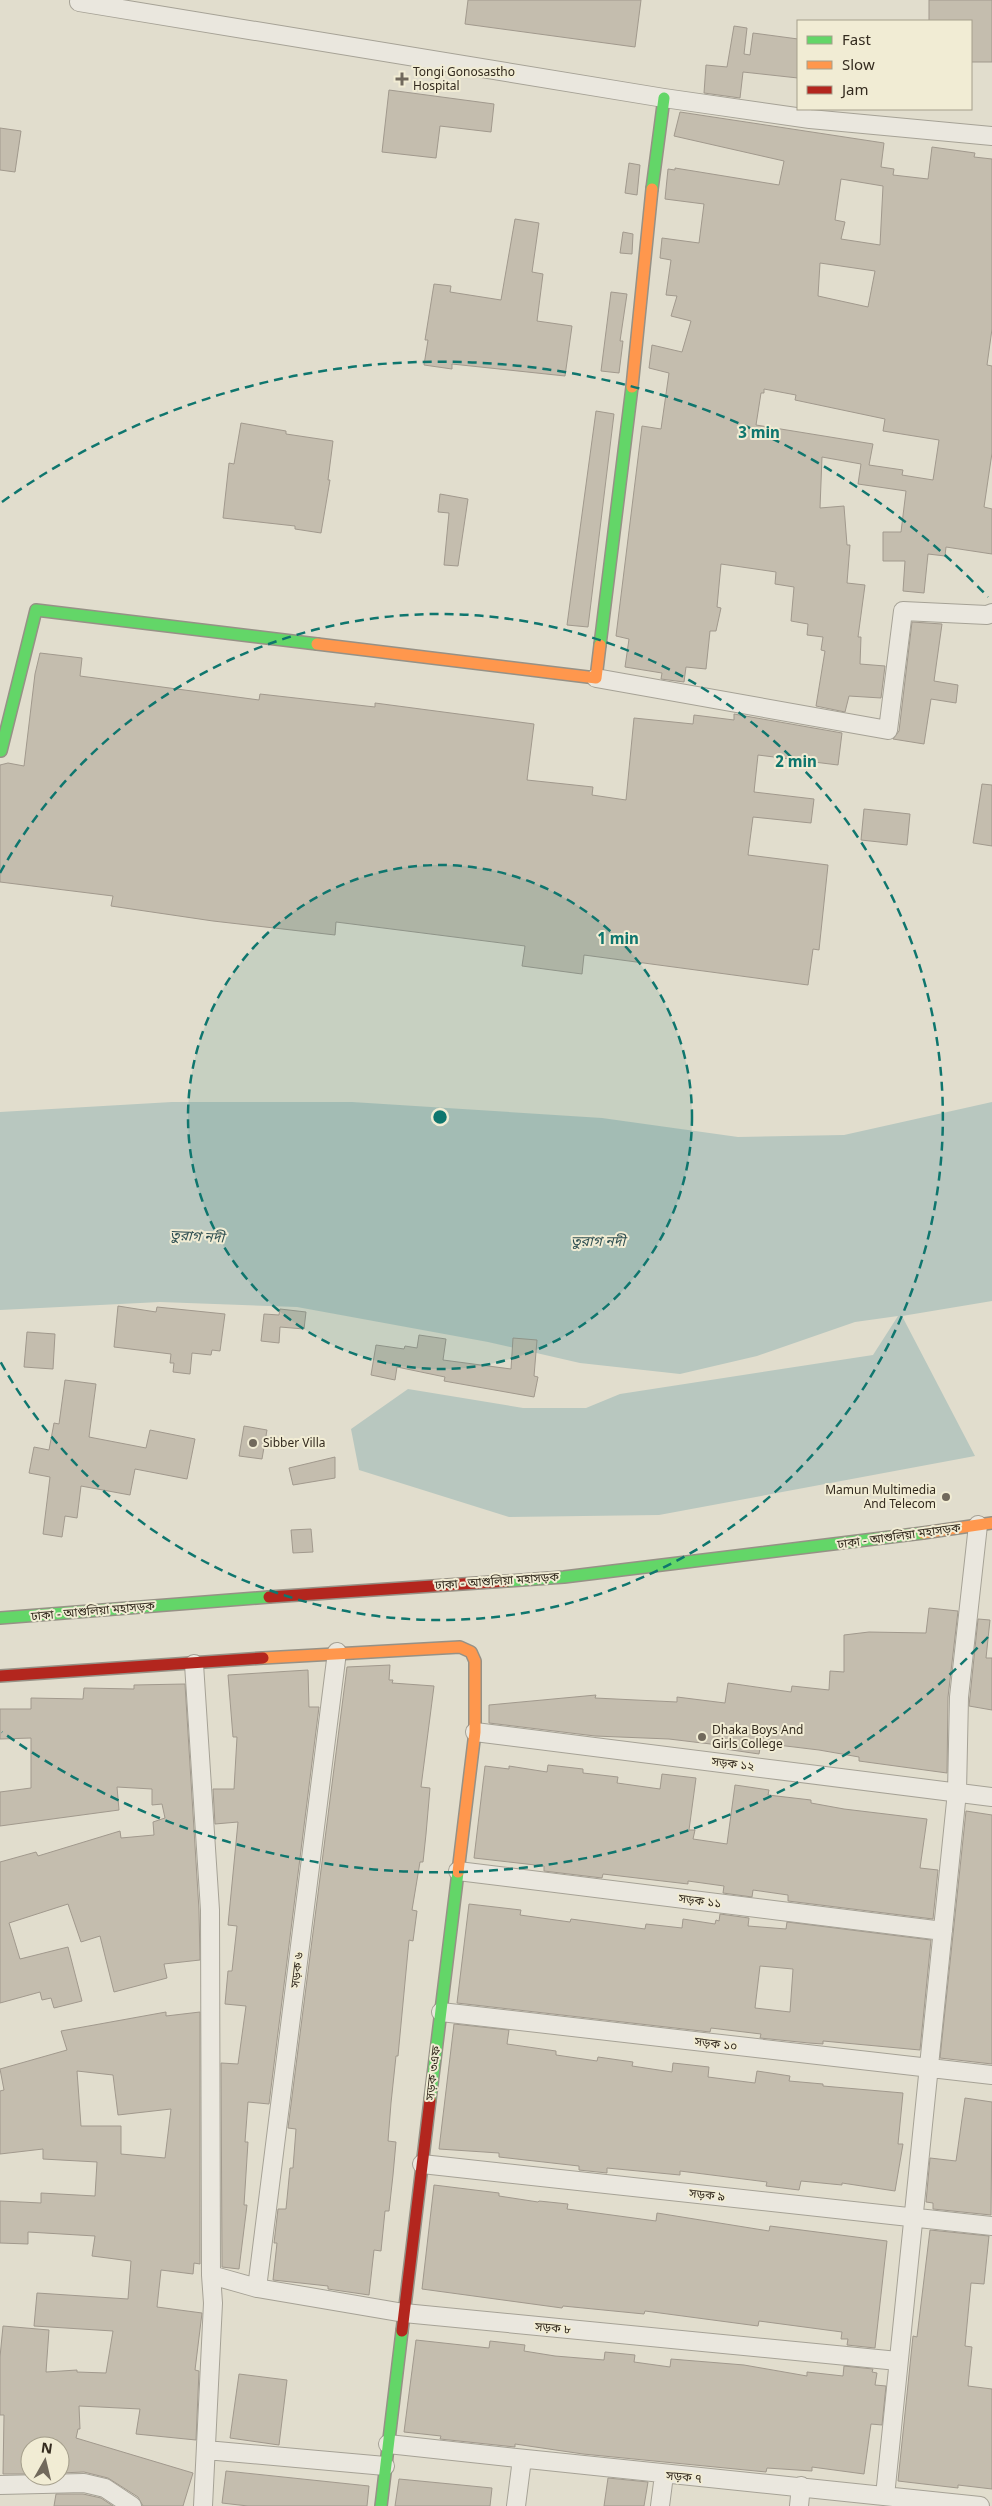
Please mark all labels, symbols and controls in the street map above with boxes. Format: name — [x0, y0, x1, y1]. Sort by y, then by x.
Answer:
legend — [797, 20, 972, 110]
text: Fast — [842, 31, 871, 51]
text: Slow — [842, 56, 875, 76]
place label: Tongi Gonosastho Hospital — [413, 65, 515, 95]
marker: Tongi Gonosastho Hospital — [395, 72, 409, 86]
text: Jam — [840, 81, 869, 101]
text: 3 min — [738, 424, 780, 444]
text: 2 min — [775, 753, 817, 773]
text: 1 min — [597, 930, 639, 950]
centre of rings — [431, 1108, 449, 1126]
water label: তুরাগ নদী — [169, 1227, 228, 1249]
water label: তুরাগ নদী — [571, 1233, 629, 1252]
place label: Sibber Villa — [263, 1436, 326, 1452]
marker: Sibber Villa — [247, 1437, 259, 1449]
place label: Mamun Multimedia And Telecom — [825, 1483, 936, 1513]
marker: Mamun Multimedia And Telecom — [940, 1491, 952, 1503]
street label: ঢাকা - আশুলিয়া মহাসড়ক — [835, 1519, 962, 1554]
street label: ঢাকা - আশুলিয়া মহাসড়ক — [434, 1569, 560, 1594]
street label: ঢাকা - আশুলিয়া মহাসড়ক — [29, 1598, 156, 1625]
place label: Dhaka Boys And Girls College — [712, 1723, 803, 1753]
marker: Dhaka Boys And Girls College — [696, 1731, 708, 1743]
street label: সড়ক ১২ — [710, 1754, 755, 1776]
street label: সড়ক ১১ — [677, 1891, 722, 1913]
street label: সড়ক ৬ — [288, 1951, 308, 1990]
street label: সড়ক ১০ — [693, 2034, 738, 2056]
street label: সড়ক ৩এফ — [423, 2044, 445, 2102]
street label: সড়ক ৯ — [687, 2186, 726, 2206]
street label: সড়ক ৮ — [533, 2319, 572, 2339]
north arrow — [20, 2436, 70, 2486]
text: N — [40, 2439, 54, 2460]
street label: সড়ক ৭ — [664, 2468, 703, 2488]

